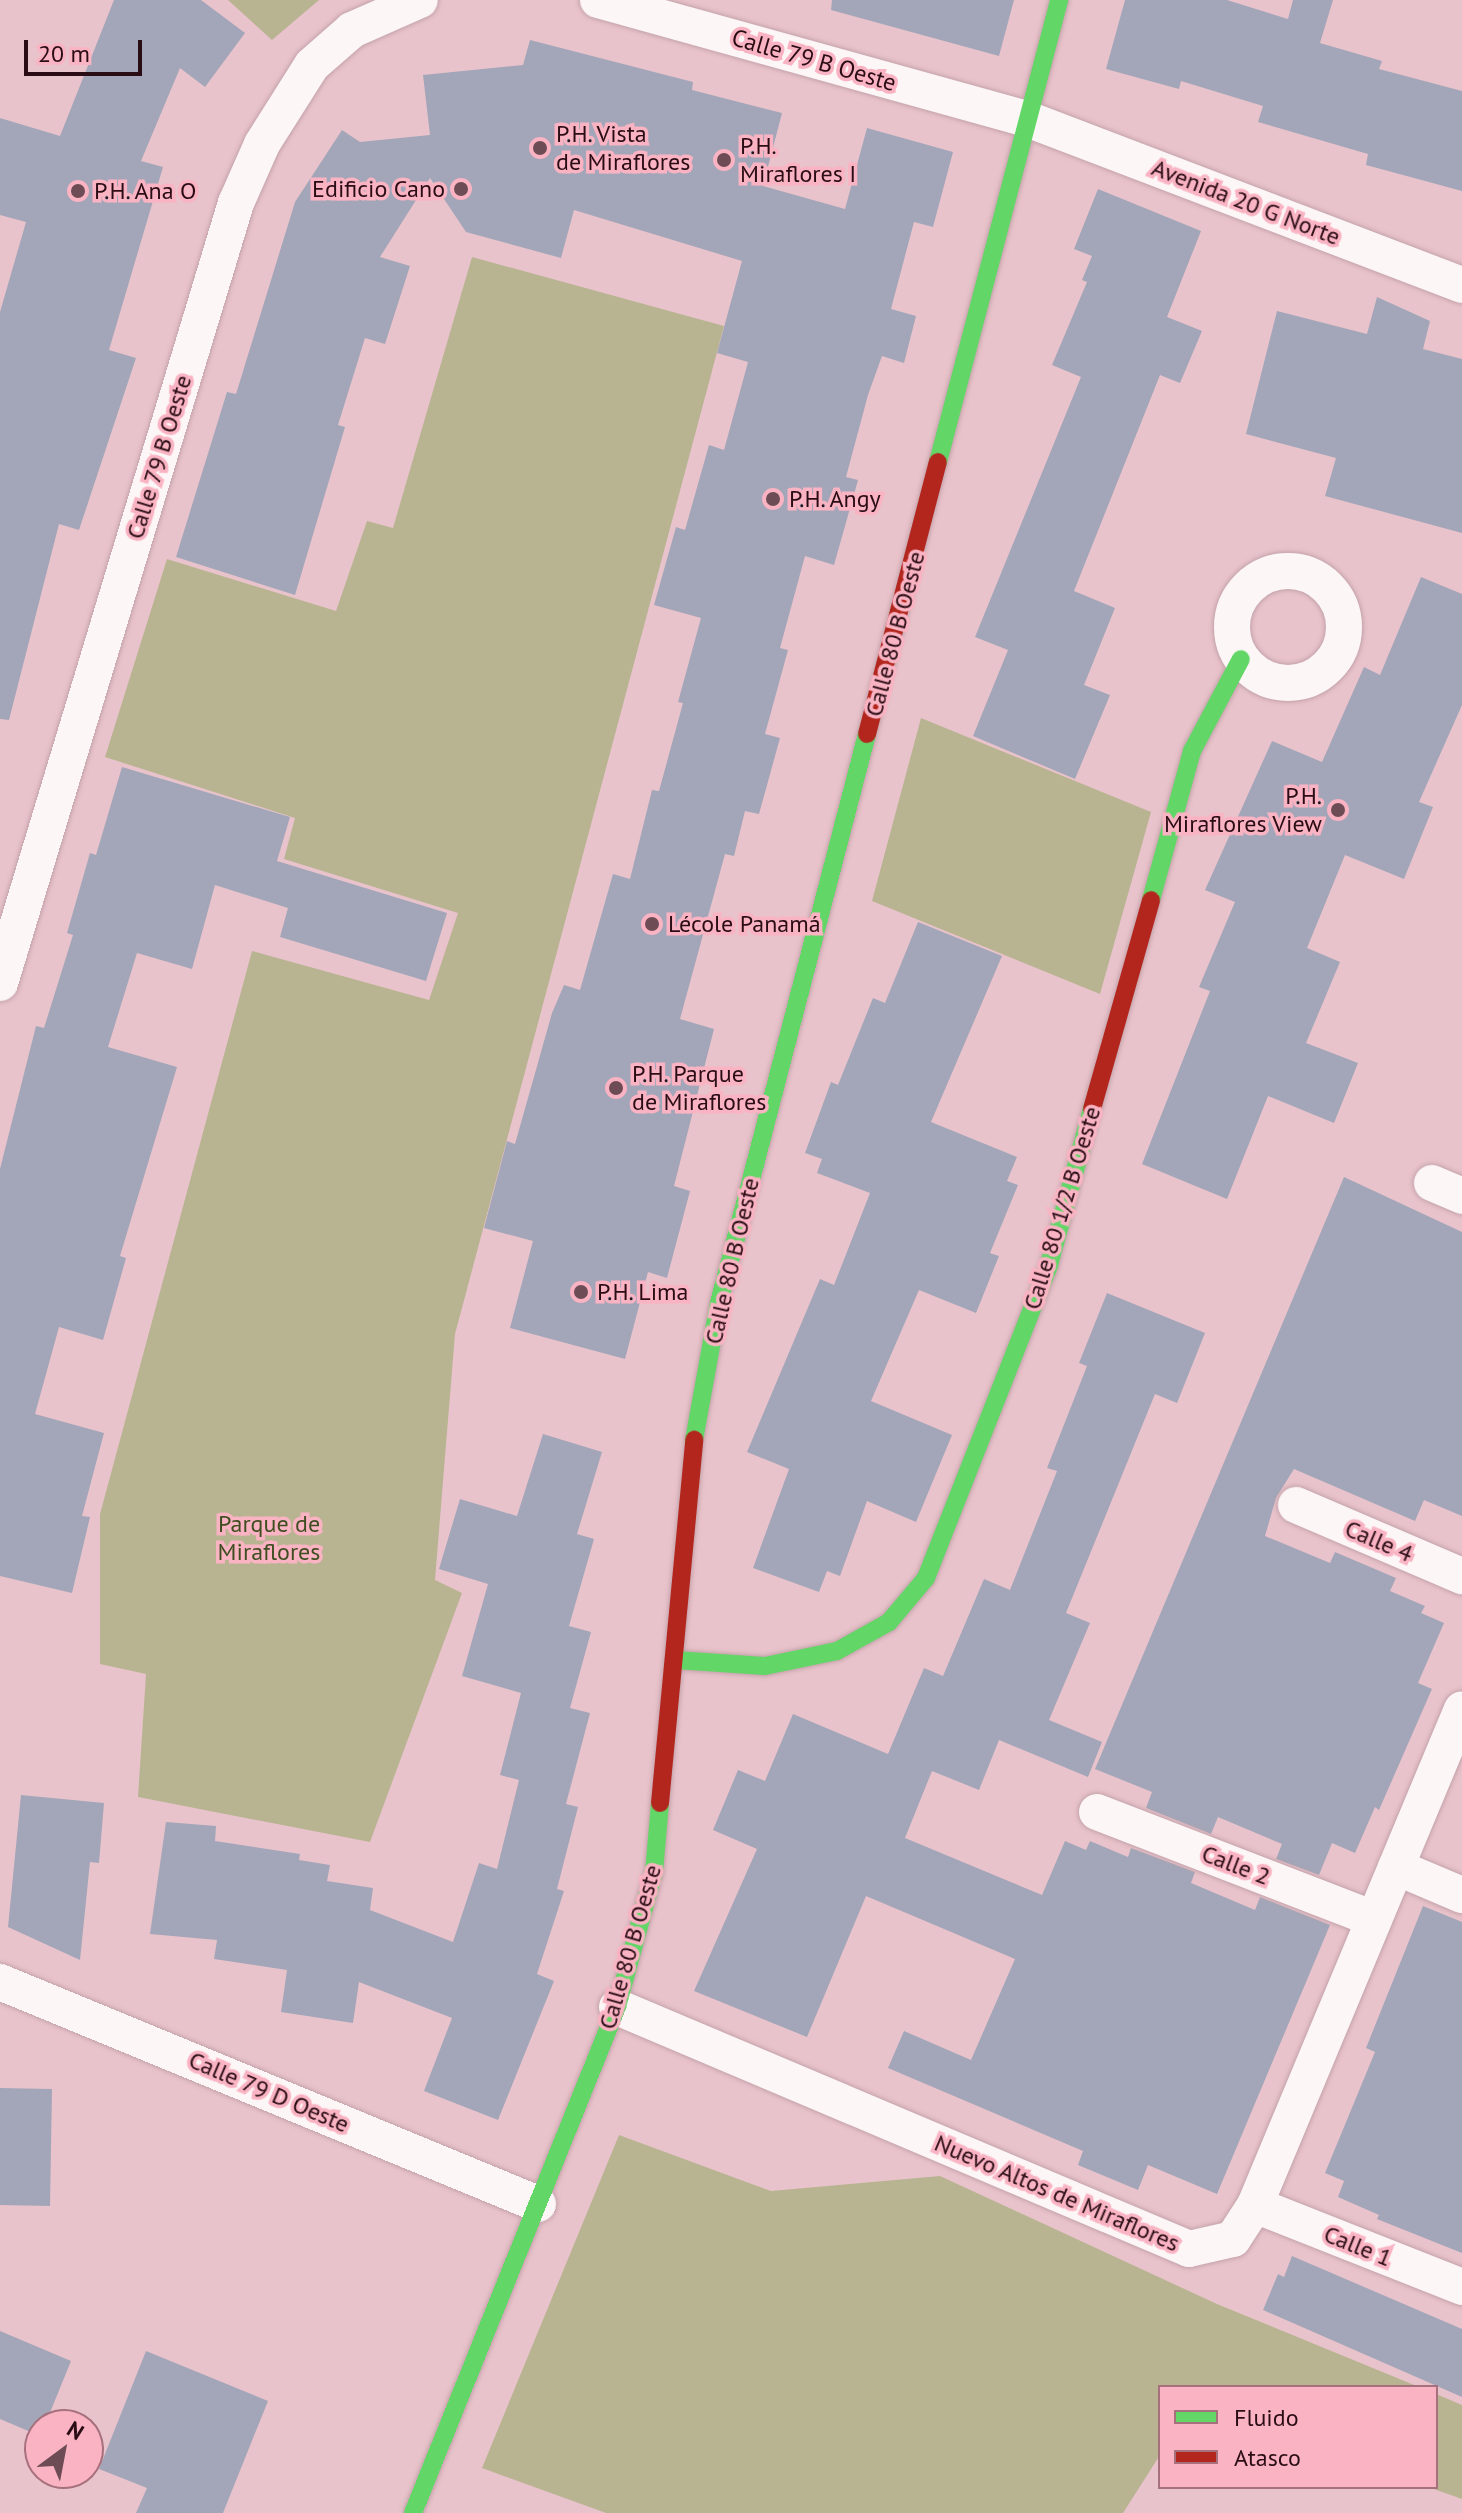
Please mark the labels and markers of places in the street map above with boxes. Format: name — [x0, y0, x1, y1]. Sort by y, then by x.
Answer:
place label: P.H. Vista de Miraflores — [556, 120, 690, 176]
place label: P.H. Miraflores I — [740, 132, 856, 188]
marker: P.H. Vista de Miraflores — [531, 139, 549, 157]
marker: P.H. Miraflores I — [715, 151, 733, 169]
place label: Edificio Cano — [312, 175, 445, 203]
place label: P.H. Ana O — [94, 177, 199, 205]
marker: Edificio Cano — [452, 180, 470, 198]
marker: P.H. Ana O — [69, 182, 87, 200]
place label: P.H. Angy — [789, 485, 883, 513]
marker: P.H. Angy — [764, 490, 782, 508]
place label: P.H. Miraflores View — [1163, 782, 1322, 838]
marker: P.H. Miraflores View — [1329, 801, 1347, 819]
place label: Lécole Panamá — [668, 910, 821, 938]
marker: Lécole Panamá — [643, 915, 661, 933]
place label: P.H. Parque de Miraflores — [632, 1060, 766, 1116]
marker: P.H. Parque de Miraflores — [607, 1079, 625, 1097]
place label: P.H. Lima — [597, 1278, 690, 1306]
marker: P.H. Lima — [572, 1283, 590, 1301]

